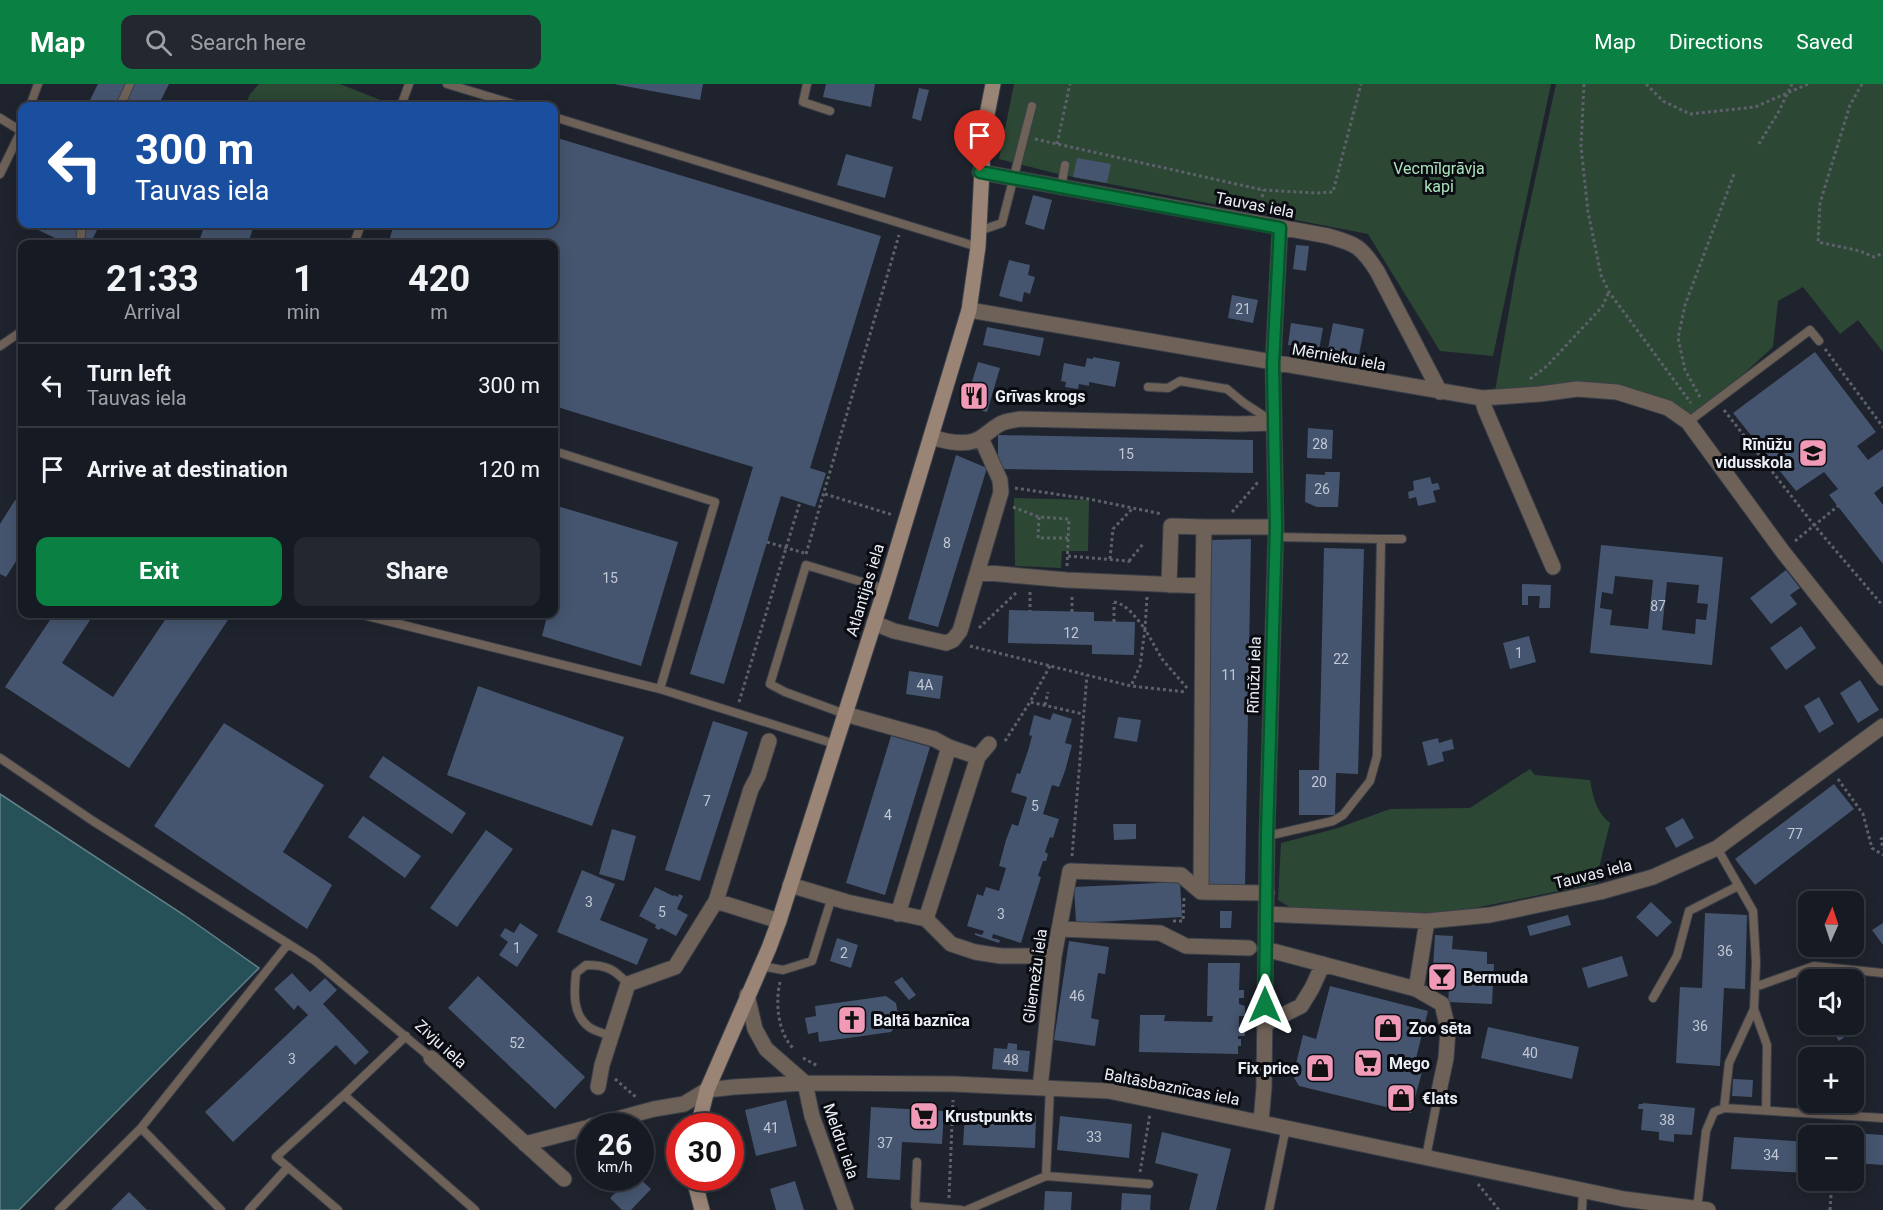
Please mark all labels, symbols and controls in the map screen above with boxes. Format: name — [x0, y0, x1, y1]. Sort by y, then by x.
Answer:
search box — [121, 15, 541, 69]
text: Map — [30, 26, 85, 59]
icon: search — [142, 26, 175, 59]
text: Search here — [190, 30, 306, 55]
text: Map — [1594, 30, 1636, 54]
text: Directions — [1669, 30, 1763, 54]
text: Saved — [1796, 30, 1853, 54]
pin — [954, 110, 1005, 172]
icon: arrive — [963, 119, 996, 152]
text: 300 m — [135, 125, 254, 174]
icon: left — [36, 126, 114, 204]
park label: Vecmīlgrāvja kapi — [1393, 159, 1485, 196]
text: Tauvas iela — [135, 175, 270, 207]
street label: Tauvas iela — [1214, 188, 1296, 222]
text: 21:33 — [106, 258, 199, 300]
text: 1 — [293, 258, 314, 300]
text: 420 — [408, 258, 470, 300]
text: Arrival — [124, 300, 181, 324]
text: min — [287, 300, 320, 324]
text: m — [430, 300, 448, 324]
house number: 21 — [1235, 301, 1251, 317]
street label: Mērnieku iela — [1291, 339, 1387, 375]
text: Turn left — [87, 361, 171, 386]
icon: left — [36, 369, 69, 402]
text: 300 m — [478, 373, 540, 398]
restaurant icon: Grīvas krogs — [958, 380, 990, 412]
text: Tauvas iela — [87, 386, 187, 410]
place label: Grīvas krogs — [995, 387, 1085, 406]
place label: Rīnūžu vidusskola — [1715, 435, 1792, 472]
house number: 28 — [1312, 436, 1328, 452]
school or university icon: Rīnūžu vidusskola — [1797, 437, 1829, 469]
house number: 15 — [1118, 446, 1134, 462]
icon: arrive — [36, 453, 69, 486]
text: Arrive at destination — [87, 457, 288, 482]
text: 120 m — [478, 457, 540, 482]
house number: 26 — [1314, 481, 1330, 497]
house number: 8 — [943, 535, 951, 551]
button: Exit — [36, 537, 282, 606]
button: Share — [294, 537, 540, 606]
street label: Atlantijas iela — [842, 541, 888, 639]
house number: 15 — [602, 570, 618, 586]
house number: 87 — [1650, 598, 1666, 614]
house number: 12 — [1063, 625, 1079, 641]
street label: Rīnūžu iela — [1243, 636, 1265, 714]
house number: 1 — [1515, 645, 1523, 661]
house number: 22 — [1333, 651, 1349, 667]
house number: 11 — [1221, 667, 1237, 683]
house number: 4A — [916, 677, 934, 693]
house number: 20 — [1311, 774, 1327, 790]
house number: 7 — [703, 793, 711, 809]
house number: 5 — [1031, 798, 1039, 814]
house number: 4 — [884, 807, 892, 823]
house number: 77 — [1787, 826, 1803, 842]
street label: Tauvas iela — [1552, 855, 1634, 893]
north arrow — [1798, 891, 1864, 957]
map controls — [1798, 891, 1864, 1191]
house number: 3 — [585, 894, 593, 910]
house number: 5 — [658, 904, 666, 920]
house number: 3 — [997, 906, 1005, 922]
street label: Gliemežu iela — [1019, 927, 1051, 1025]
house number: 1 — [513, 940, 521, 956]
house number: 36 — [1717, 943, 1733, 959]
house number: 2 — [840, 945, 848, 961]
bar icon: Bermuda — [1426, 961, 1458, 993]
place label: Bermuda — [1463, 968, 1529, 987]
button: sound — [1798, 969, 1864, 1035]
position arrow — [1233, 973, 1297, 1037]
house number: 46 — [1069, 988, 1085, 1004]
church icon: Baltā baznīca — [836, 1004, 868, 1036]
place label: Baltā baznīca — [873, 1011, 970, 1030]
shop icon: Zoo sēta — [1372, 1012, 1404, 1044]
street label: Zivju iela — [411, 1016, 471, 1072]
house number: 36 — [1692, 1018, 1708, 1034]
place label: Zoo sēta — [1409, 1019, 1472, 1038]
house number: 52 — [509, 1035, 525, 1051]
house number: 40 — [1522, 1045, 1538, 1061]
supermarket icon: Mego — [1352, 1047, 1384, 1079]
button: + — [1798, 1047, 1864, 1113]
house number: 3 — [288, 1051, 296, 1067]
house number: 48 — [1003, 1052, 1019, 1068]
shop icon: Fix price — [1304, 1052, 1336, 1084]
place label: Mego — [1389, 1054, 1430, 1073]
place label: Fix price — [1238, 1059, 1299, 1078]
street label: Baltāsbaznīcas iela — [1103, 1065, 1241, 1109]
shop icon: €lats — [1385, 1082, 1417, 1114]
place label: €lats — [1422, 1089, 1458, 1108]
supermarket icon: Krustpunkts — [908, 1100, 940, 1132]
street label: Meldru iela — [819, 1101, 863, 1181]
place label: Krustpunkts — [945, 1107, 1033, 1126]
house number: 38 — [1659, 1112, 1675, 1128]
speed limit sign: 30 — [666, 1113, 744, 1191]
house number: 41 — [763, 1120, 779, 1136]
button: − — [1798, 1125, 1864, 1191]
text: 26 — [598, 1127, 632, 1162]
house number: 33 — [1086, 1129, 1102, 1145]
house number: 37 — [877, 1135, 893, 1151]
house number: 34 — [1763, 1147, 1779, 1163]
text: km/h — [597, 1158, 633, 1176]

